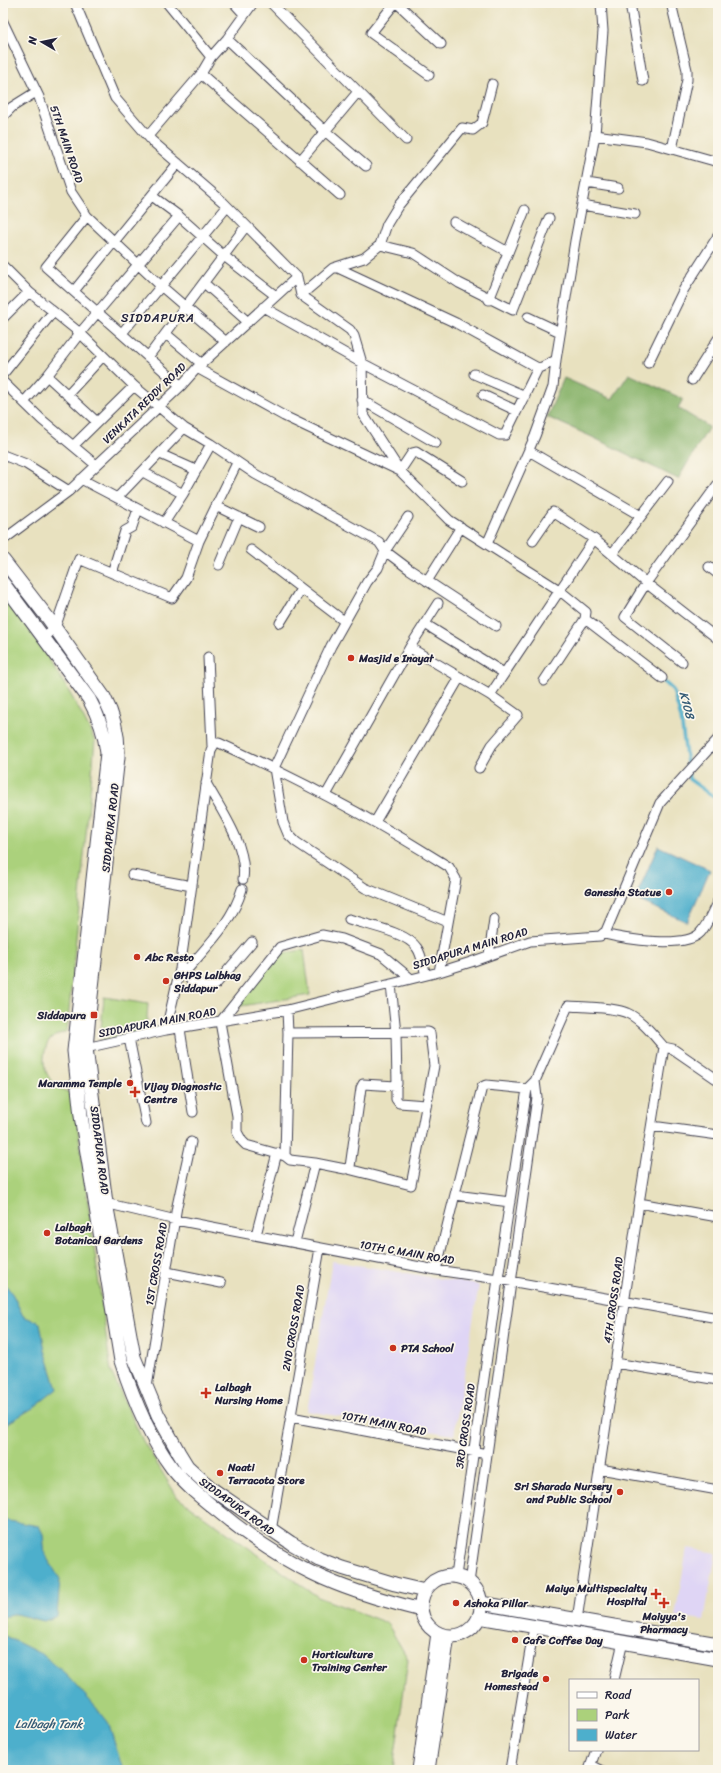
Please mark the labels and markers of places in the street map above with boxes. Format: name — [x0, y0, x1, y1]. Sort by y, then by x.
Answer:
place label: Masjid e Inayat — [358, 649, 435, 668]
marker: Masjid e Inayat — [346, 653, 356, 663]
place label: Ganesha Statue — [584, 883, 662, 902]
marker: Ganesha Statue — [664, 887, 674, 897]
place label: Abc Resto — [144, 948, 194, 967]
marker: Abc Resto — [132, 952, 142, 962]
place label: GHPS Lalbhag Siddapur — [173, 966, 242, 998]
marker: GHPS Lalbhag Siddapur — [161, 976, 171, 986]
place label: Siddapura — [36, 1006, 86, 1025]
marker: Siddapura — [89, 1010, 99, 1020]
place label: Maramma Temple — [37, 1074, 122, 1093]
place label: Vijay Diagnostic Centre — [143, 1077, 222, 1109]
marker: Maramma Temple — [125, 1078, 135, 1088]
marker: Vijay Diagnostic Centre — [129, 1086, 141, 1098]
place label: Lalbagh Botanical Gardens — [55, 1218, 144, 1250]
marker: Lalbagh Botanical Gardens — [42, 1228, 52, 1238]
place label: PTA School — [401, 1339, 455, 1358]
marker: PTA School — [388, 1343, 398, 1353]
place label: Lalbagh Nursing Home — [214, 1378, 283, 1410]
marker: Lalbagh Nursing Home — [200, 1387, 212, 1399]
place label: Naati Terracota Store — [227, 1458, 305, 1490]
marker: Naati Terracota Store — [215, 1468, 225, 1478]
place label: Sri Sharada Nursery and Public School — [513, 1477, 613, 1509]
marker: Sri Sharada Nursery and Public School — [615, 1487, 625, 1497]
place label: Maiya Multispecialty Hospital — [545, 1579, 648, 1611]
marker: Maiya Multispecialty Hospital — [650, 1588, 662, 1600]
place label: Ashoka Pillar — [463, 1594, 529, 1613]
marker: Ashoka Pillar — [451, 1598, 461, 1608]
marker: Maiyya's Pharmacy — [659, 1598, 669, 1608]
place label: Maiyya's Pharmacy — [640, 1607, 688, 1639]
place label: Cafe Coffee Day — [522, 1631, 603, 1650]
marker: Cafe Coffee Day — [510, 1635, 520, 1645]
place label: Horticulture Training Center — [311, 1645, 388, 1677]
marker: Horticulture Training Center — [299, 1655, 309, 1665]
place label: Brigade Homestead — [483, 1664, 539, 1696]
marker: Brigade Homestead — [541, 1674, 551, 1684]

